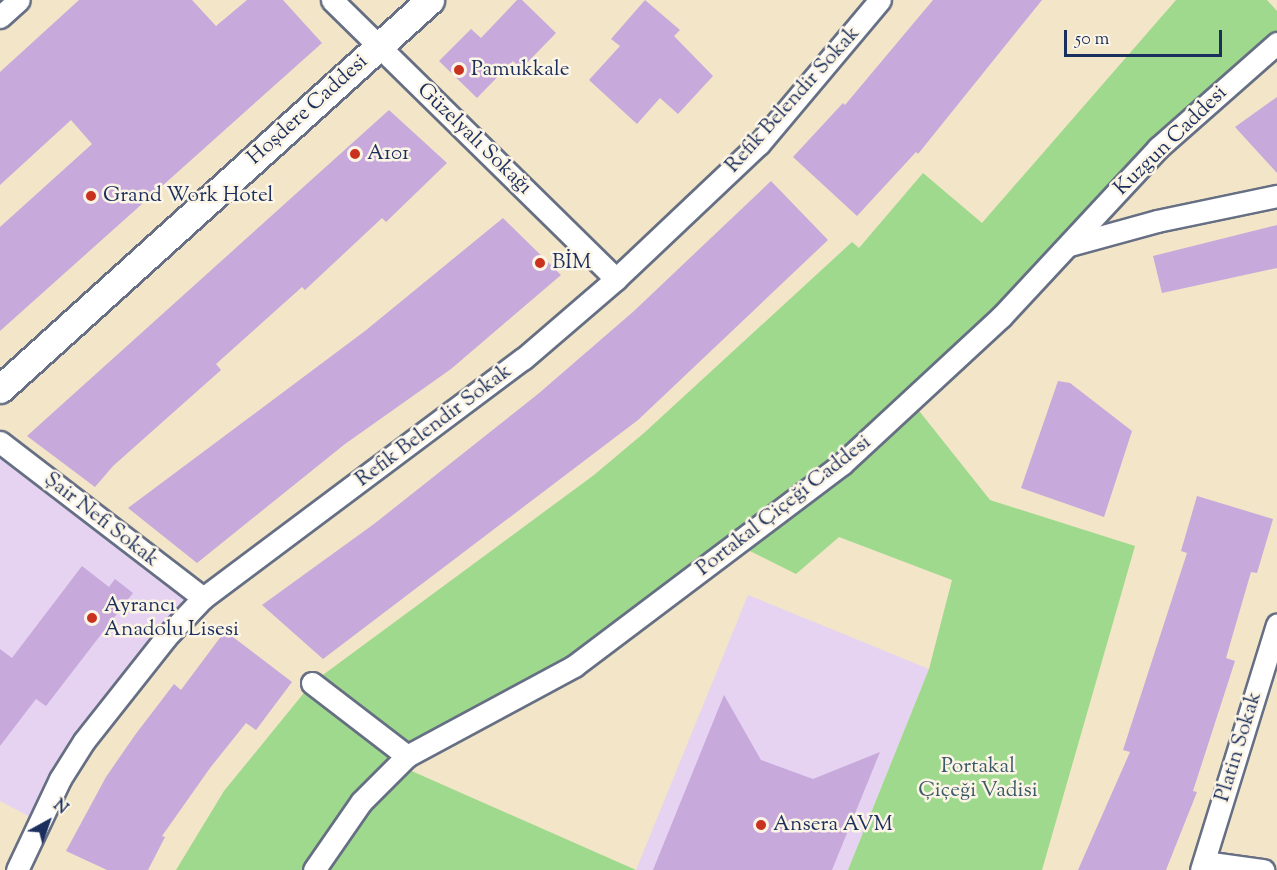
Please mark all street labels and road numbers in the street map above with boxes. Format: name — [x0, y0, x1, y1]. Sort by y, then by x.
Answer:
street label: Refik Belendir Sokak — [721, 21, 865, 179]
street label: Hoşdere Caddesi — [243, 49, 373, 171]
street label: Güzelyalı Sokağı — [411, 78, 537, 200]
street label: Kuzgun Caddesi — [1109, 81, 1233, 201]
street label: Refik Belendir Sokak — [351, 359, 517, 493]
street label: Portakal Çiçeği Caddesi — [692, 430, 876, 582]
street label: Şair Nefi Sokak — [38, 467, 164, 573]
street label: Platin Sokak — [1210, 689, 1268, 805]

